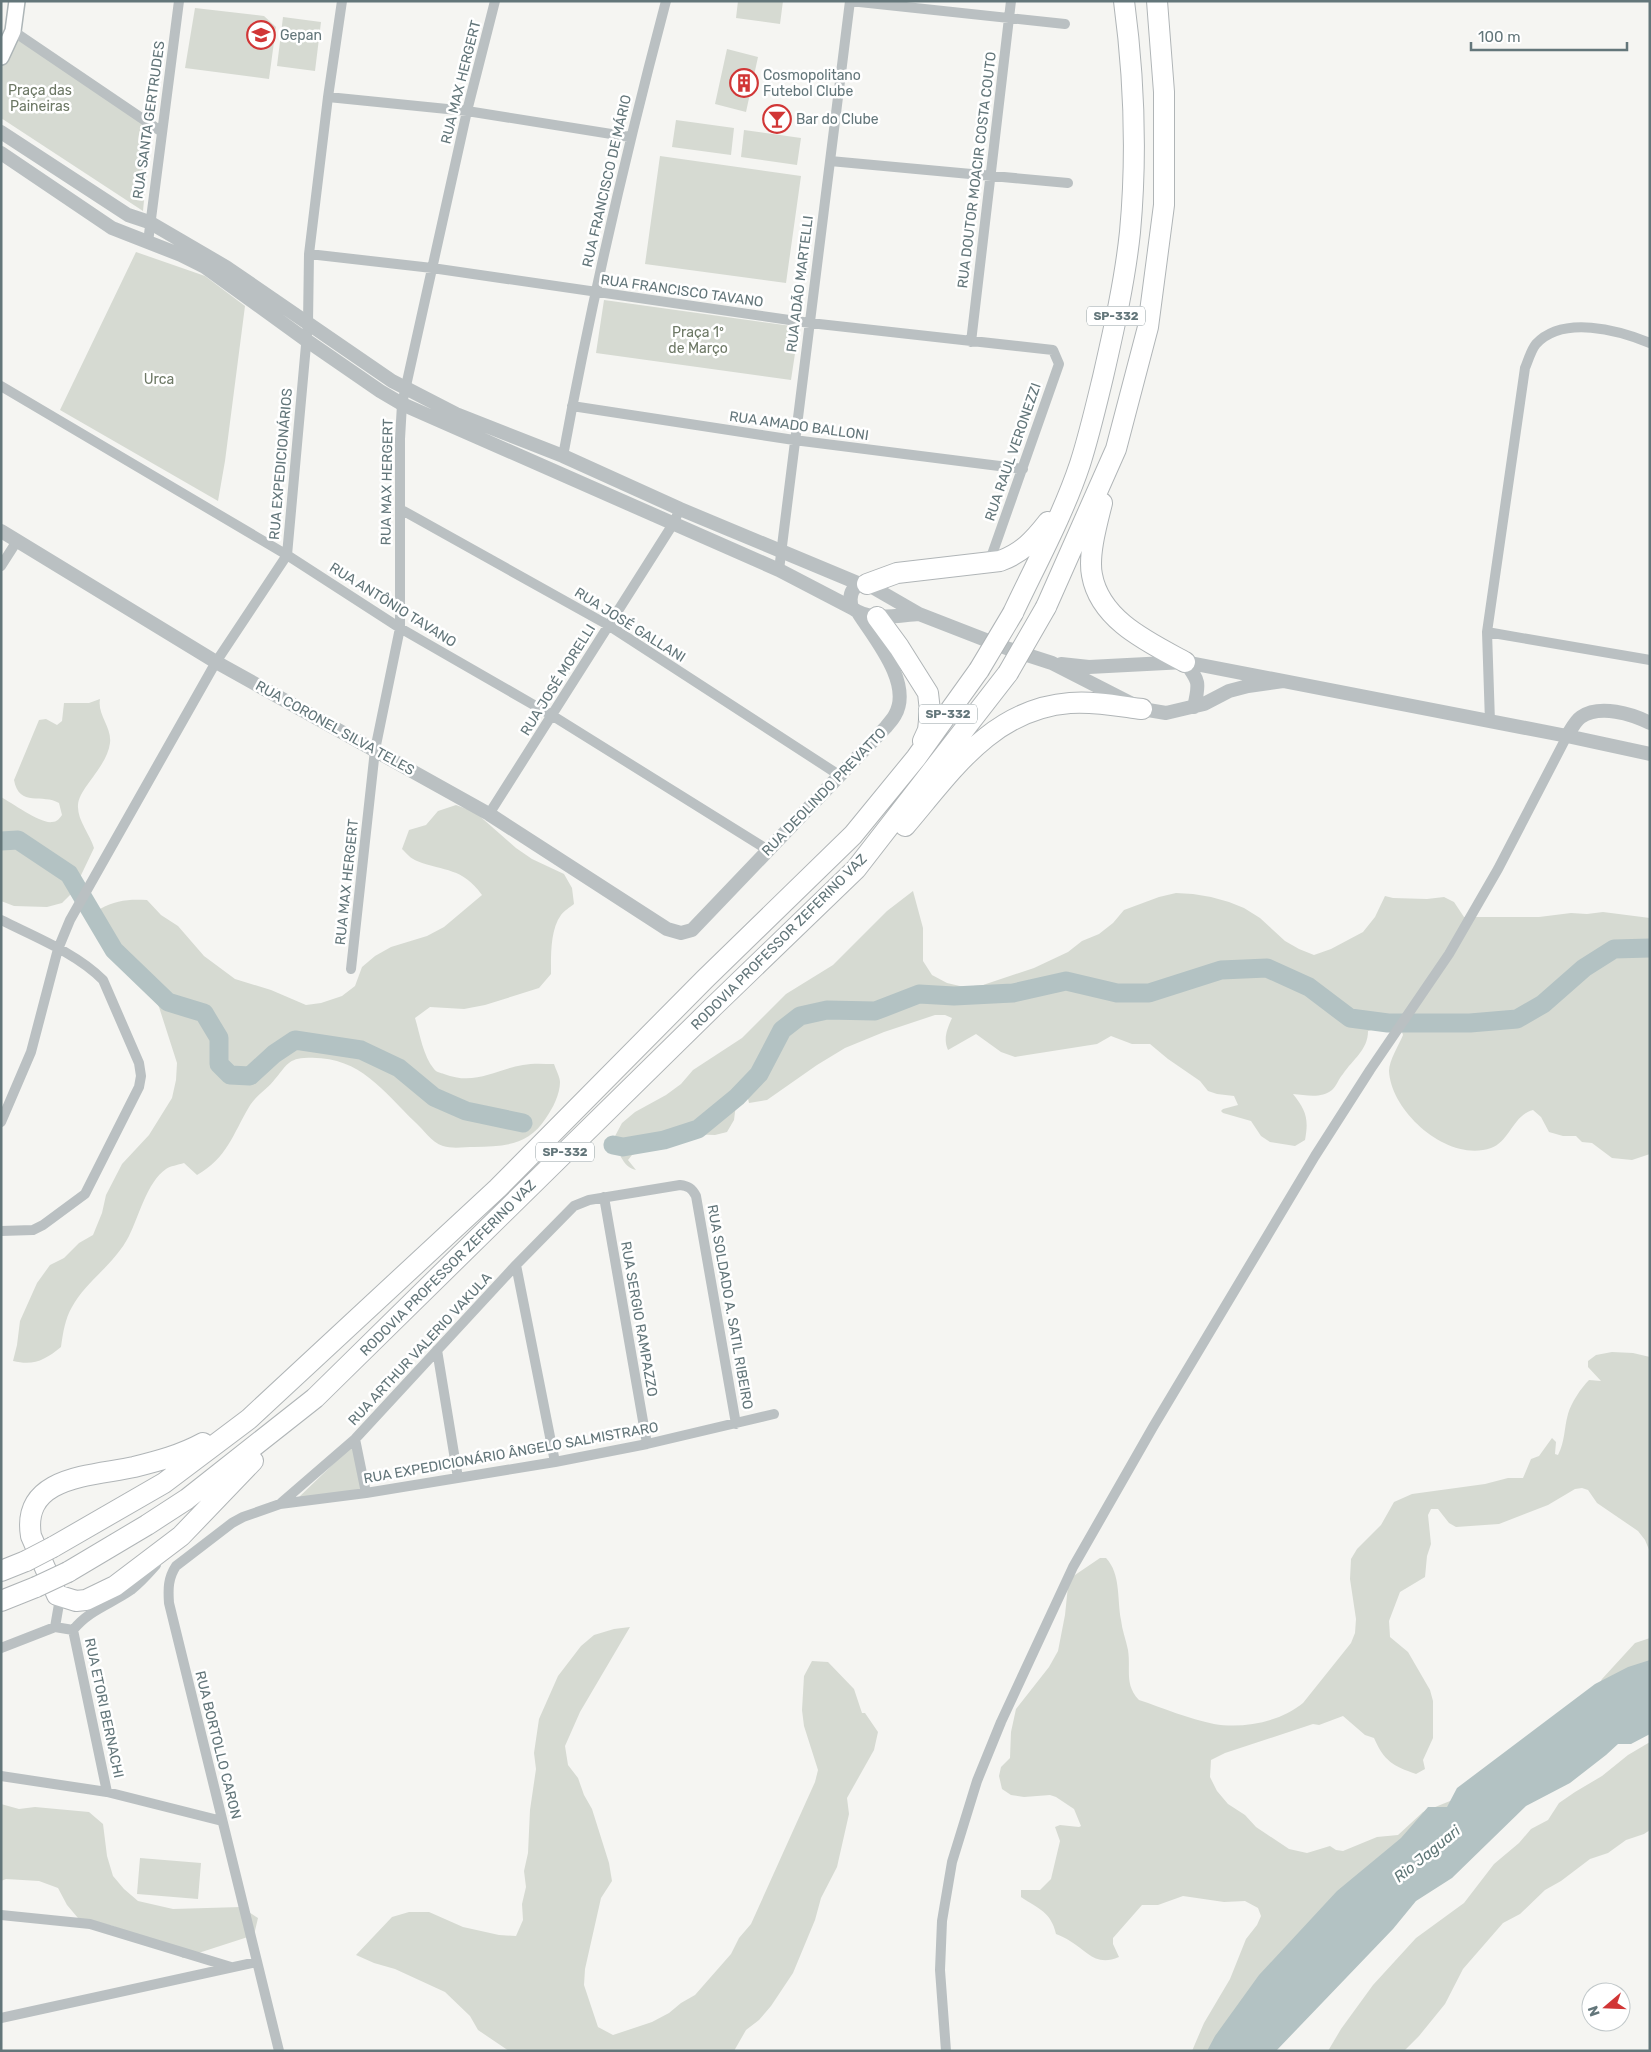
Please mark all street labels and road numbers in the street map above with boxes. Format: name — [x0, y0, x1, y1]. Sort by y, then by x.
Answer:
street label: RUA MAX HERGERT — [437, 18, 485, 146]
street label: RUA SANTA GERTRUDES — [129, 40, 169, 200]
street label: RUA DOUTOR MOACIR COSTA COUTO — [954, 51, 1000, 289]
street label: RUA FRANCISCO DE MÁRIO — [578, 93, 635, 269]
street label: RUA ADÃO MARTELLI — [782, 215, 817, 353]
street label: RUA FRANCISCO TAVANO — [599, 271, 765, 311]
road number: SP-332 — [1087, 306, 1145, 326]
street label: RUA RAUL VERONEZZI — [981, 381, 1045, 523]
street label: RUA EXPEDICIONÁRIOS — [265, 387, 296, 541]
street label: RUA AMADO BALLONI — [728, 408, 870, 444]
street label: RUA MAX HERGERT — [377, 418, 397, 546]
street label: RUA ANTÔNIO TAVANO — [326, 558, 460, 651]
street label: RUA JOSÉ GALLANI — [571, 583, 689, 666]
street label: RUA JOSÉ MORELLI — [516, 621, 599, 739]
street label: RUA CORONEL SILVA TELES — [253, 677, 418, 779]
road number: SP-332 — [919, 704, 977, 724]
street label: RUA DEOLINDO PREVATTO — [758, 724, 890, 860]
street label: RUA MAX HERGERT — [332, 818, 362, 946]
street label: RODOVIA PROFESSOR ZEFERINO VAZ — [688, 851, 870, 1033]
road number: SP-332 — [536, 1142, 594, 1162]
street label: RODOVIA PROFESSOR ZEFERINO VAZ — [357, 1177, 539, 1359]
street label: RUA SOLDADO A. SATIL RIBEIRO — [704, 1203, 756, 1411]
street label: RUA SERGIO RAMPAZZO — [617, 1240, 661, 1398]
street label: RUA ARTHUR VALERIO VAKULA — [345, 1269, 496, 1429]
street label: RUA EXPEDICIONÁRIO ÂNGELO SALMISTRARO — [362, 1418, 660, 1487]
street label: RUA ETORI BERNACHI — [81, 1636, 127, 1780]
street label: RUA BORTOLLO CARON — [191, 1669, 245, 1821]

